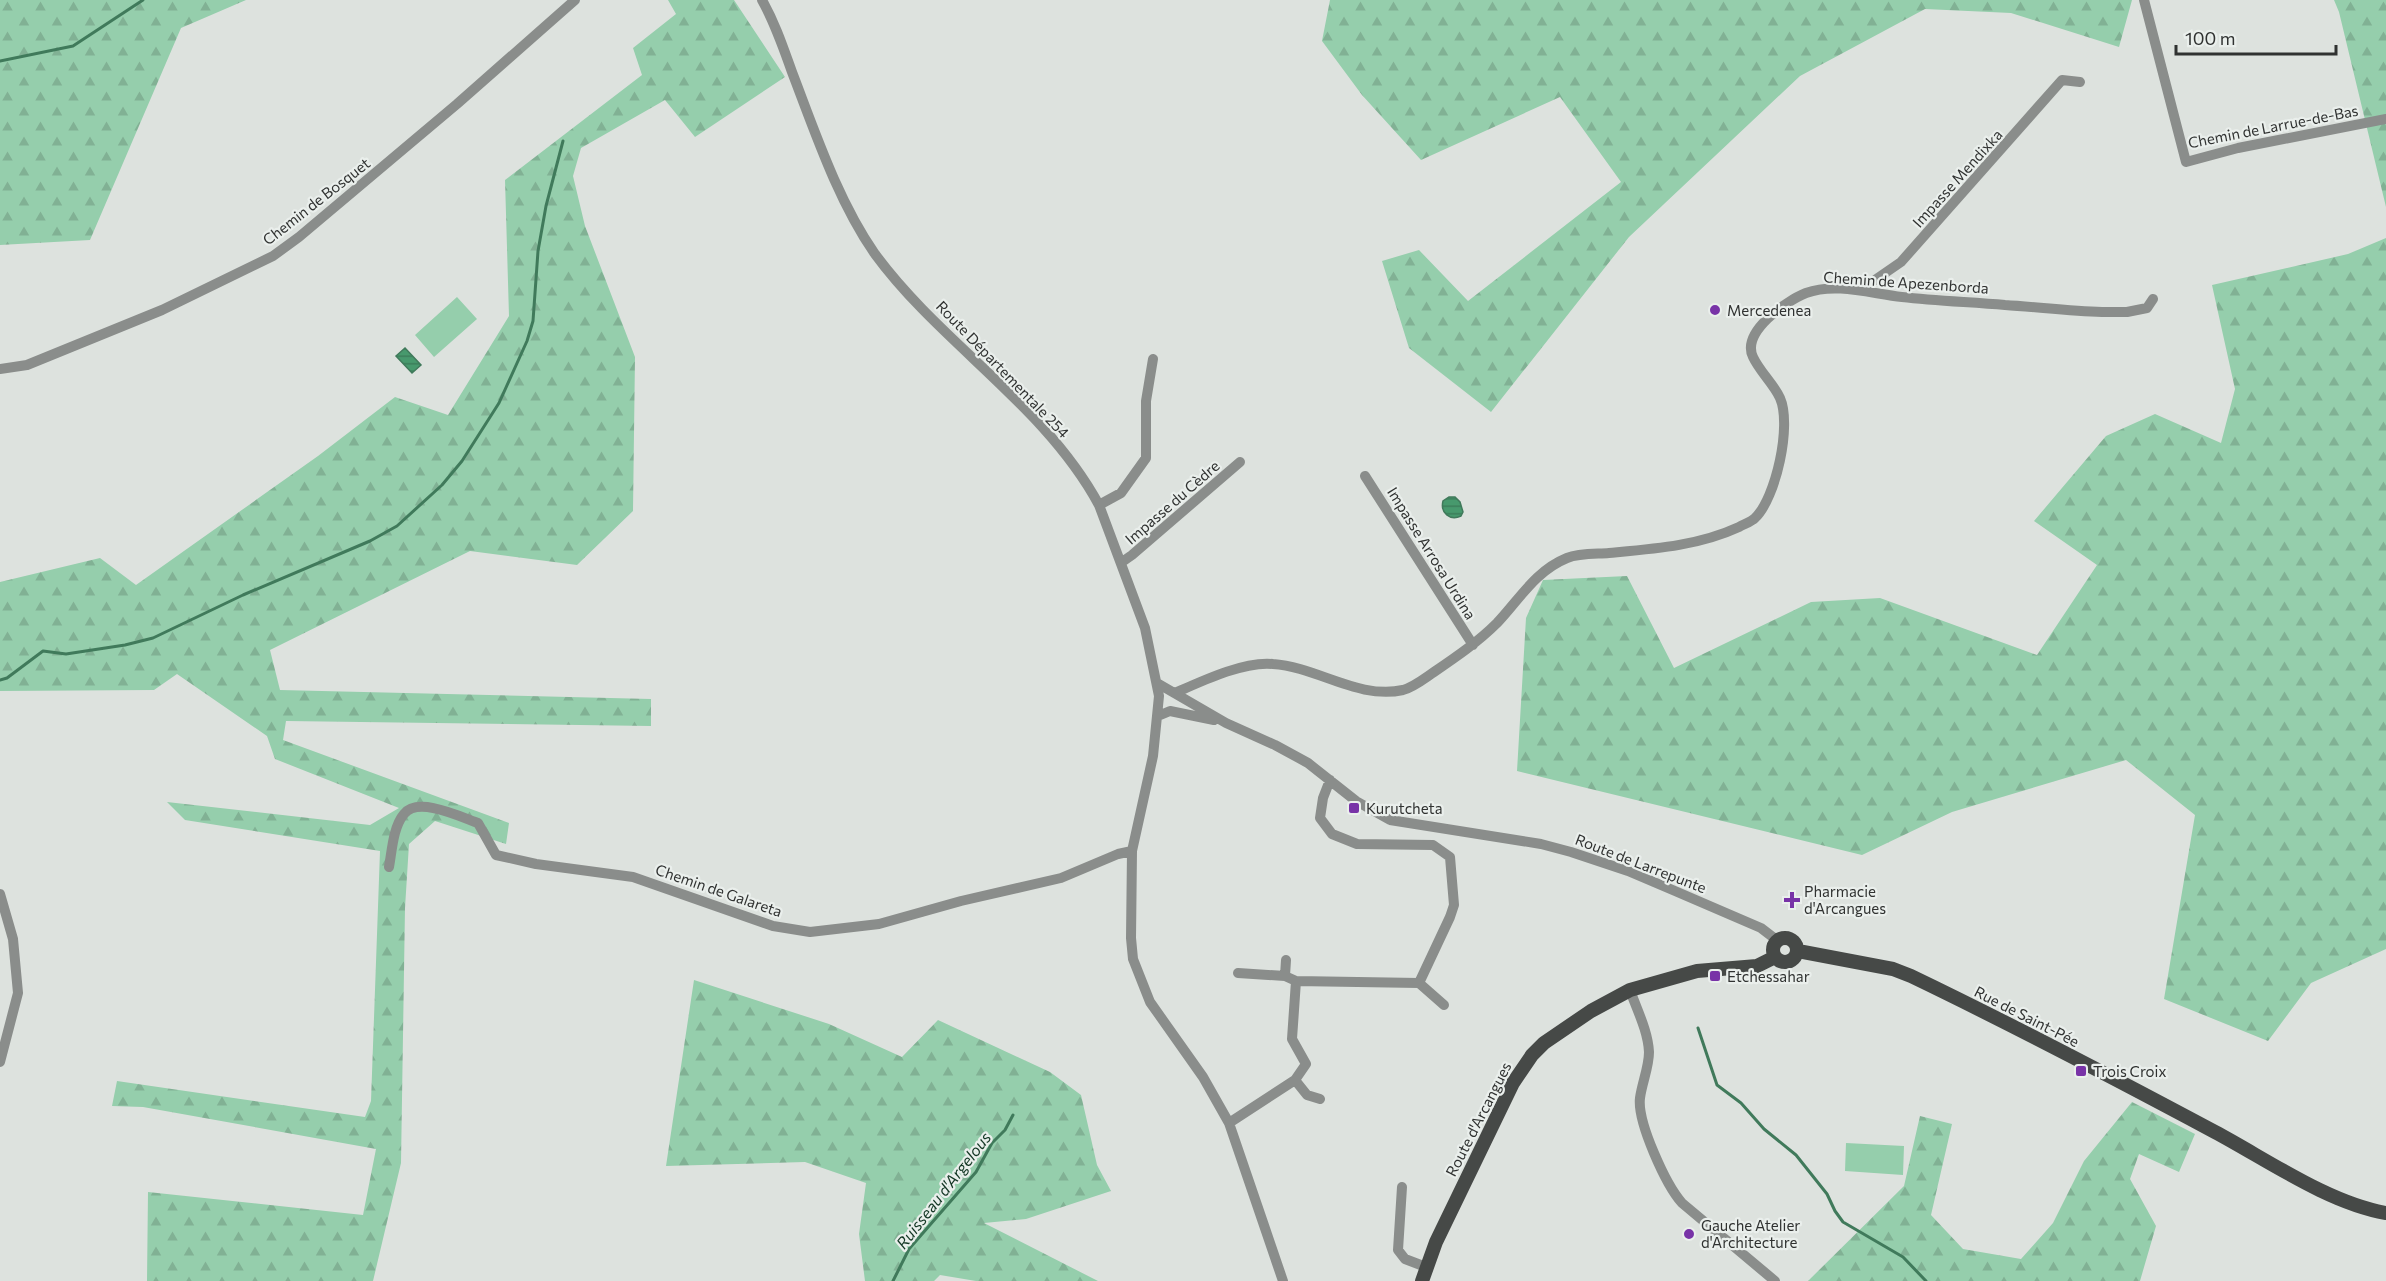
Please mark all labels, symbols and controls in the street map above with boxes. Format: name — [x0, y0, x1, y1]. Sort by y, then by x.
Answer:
scale bar — [2176, 18, 2336, 56]
text: 100 m — [2185, 27, 2235, 49]
street label: Chemin de Larrue-de-Bas — [2186, 101, 2360, 151]
street label: Impasse Mendixka — [1908, 125, 2006, 231]
street label: Chemin de Bosquet — [259, 154, 373, 248]
street label: Chemin de Apezenborda — [1823, 267, 1989, 297]
street label: Route Départementale 254 — [933, 297, 1073, 441]
place label: Mercedenea — [1727, 301, 1811, 319]
marker: Mercedenea — [1708, 303, 1722, 317]
street label: Impasse du Cèdre — [1121, 456, 1223, 548]
street label: Impasse Arrosa Urdina — [1384, 484, 1480, 622]
place label: Kurutcheta — [1366, 799, 1442, 817]
marker: Kurutcheta — [1347, 801, 1361, 815]
street label: Route de Larrepunte — [1573, 830, 1709, 896]
street label: Chemin de Galareta — [653, 860, 785, 920]
place label: Pharmacie d'Arcangues — [1804, 882, 1886, 917]
marker: Pharmacie d'Arcangues — [1785, 893, 1799, 907]
place label: Etchessahar — [1727, 967, 1810, 985]
marker: Etchessahar — [1708, 969, 1722, 983]
street label: Rue de Saint-Pée — [1972, 982, 2082, 1050]
street label: Route d'Arcangues — [1441, 1059, 1515, 1179]
place label: Trois Croix — [2093, 1062, 2166, 1080]
marker: Trois Croix — [2074, 1064, 2088, 1078]
water label: Ruisseau d'Argelous — [892, 1128, 994, 1252]
place label: Gauche Atelier d'Architecture — [1701, 1216, 1800, 1251]
marker: Gauche Atelier d'Architecture — [1682, 1227, 1696, 1241]

